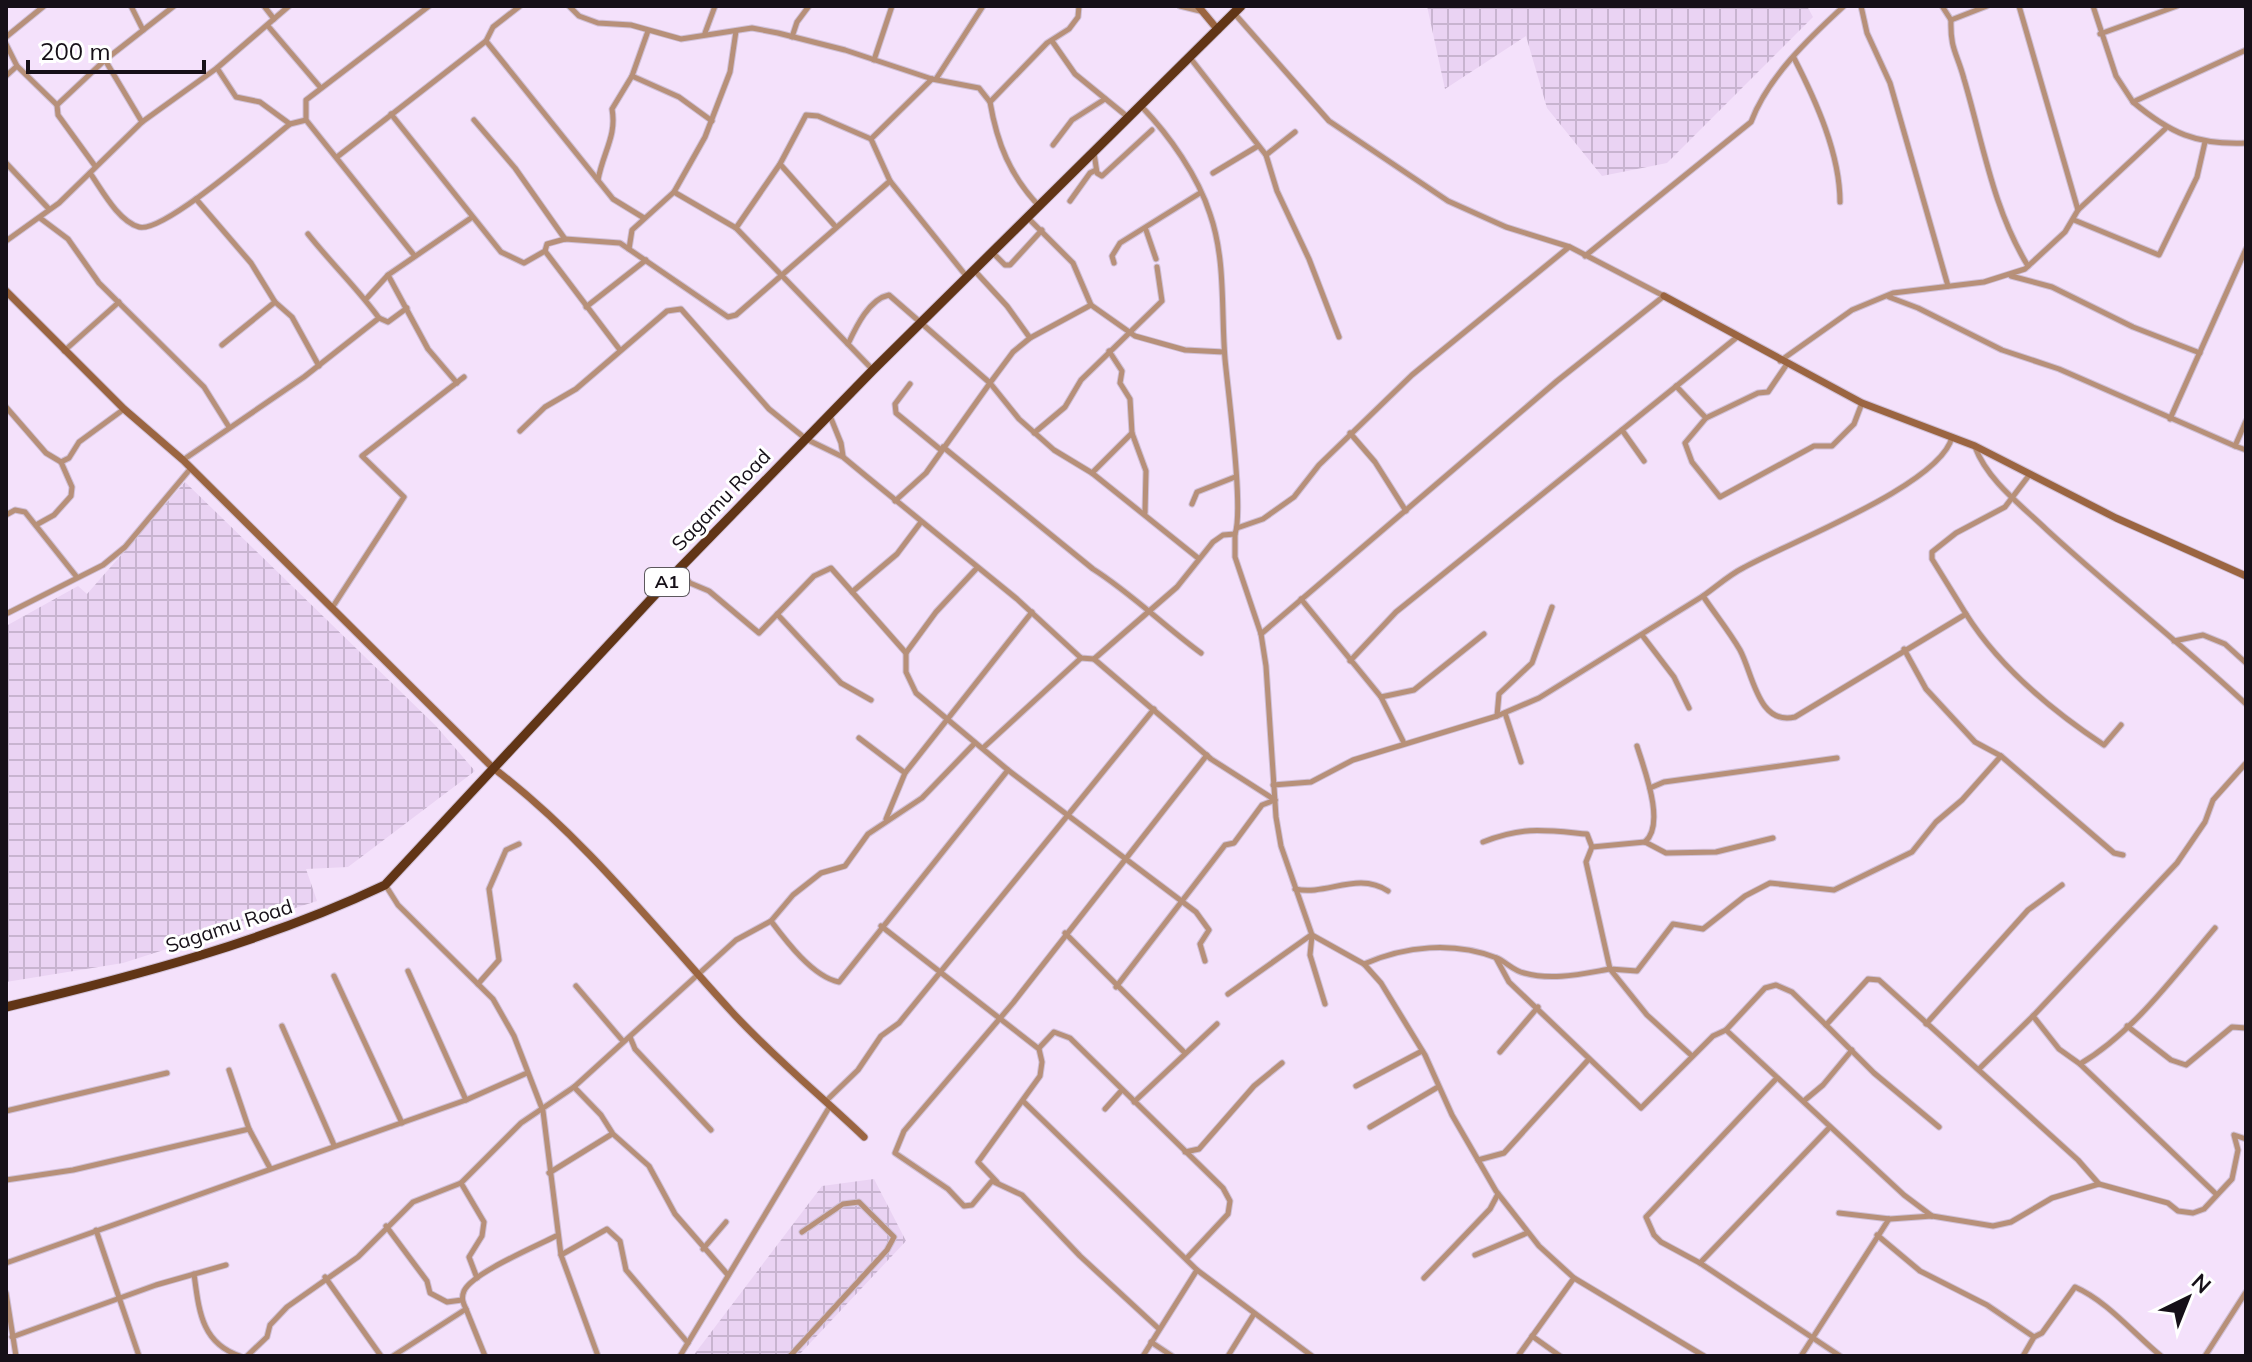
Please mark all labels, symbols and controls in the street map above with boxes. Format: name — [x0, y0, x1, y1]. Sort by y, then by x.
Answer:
scale bar — [28, 24, 204, 74]
text: 200 m — [40, 36, 111, 66]
street label: Sagamu Road — [666, 444, 775, 556]
road number: A1 — [645, 568, 689, 596]
street label: Sagamu Road — [162, 893, 295, 958]
north arrow — [2148, 1258, 2228, 1338]
text: N — [2186, 1267, 2217, 1299]

